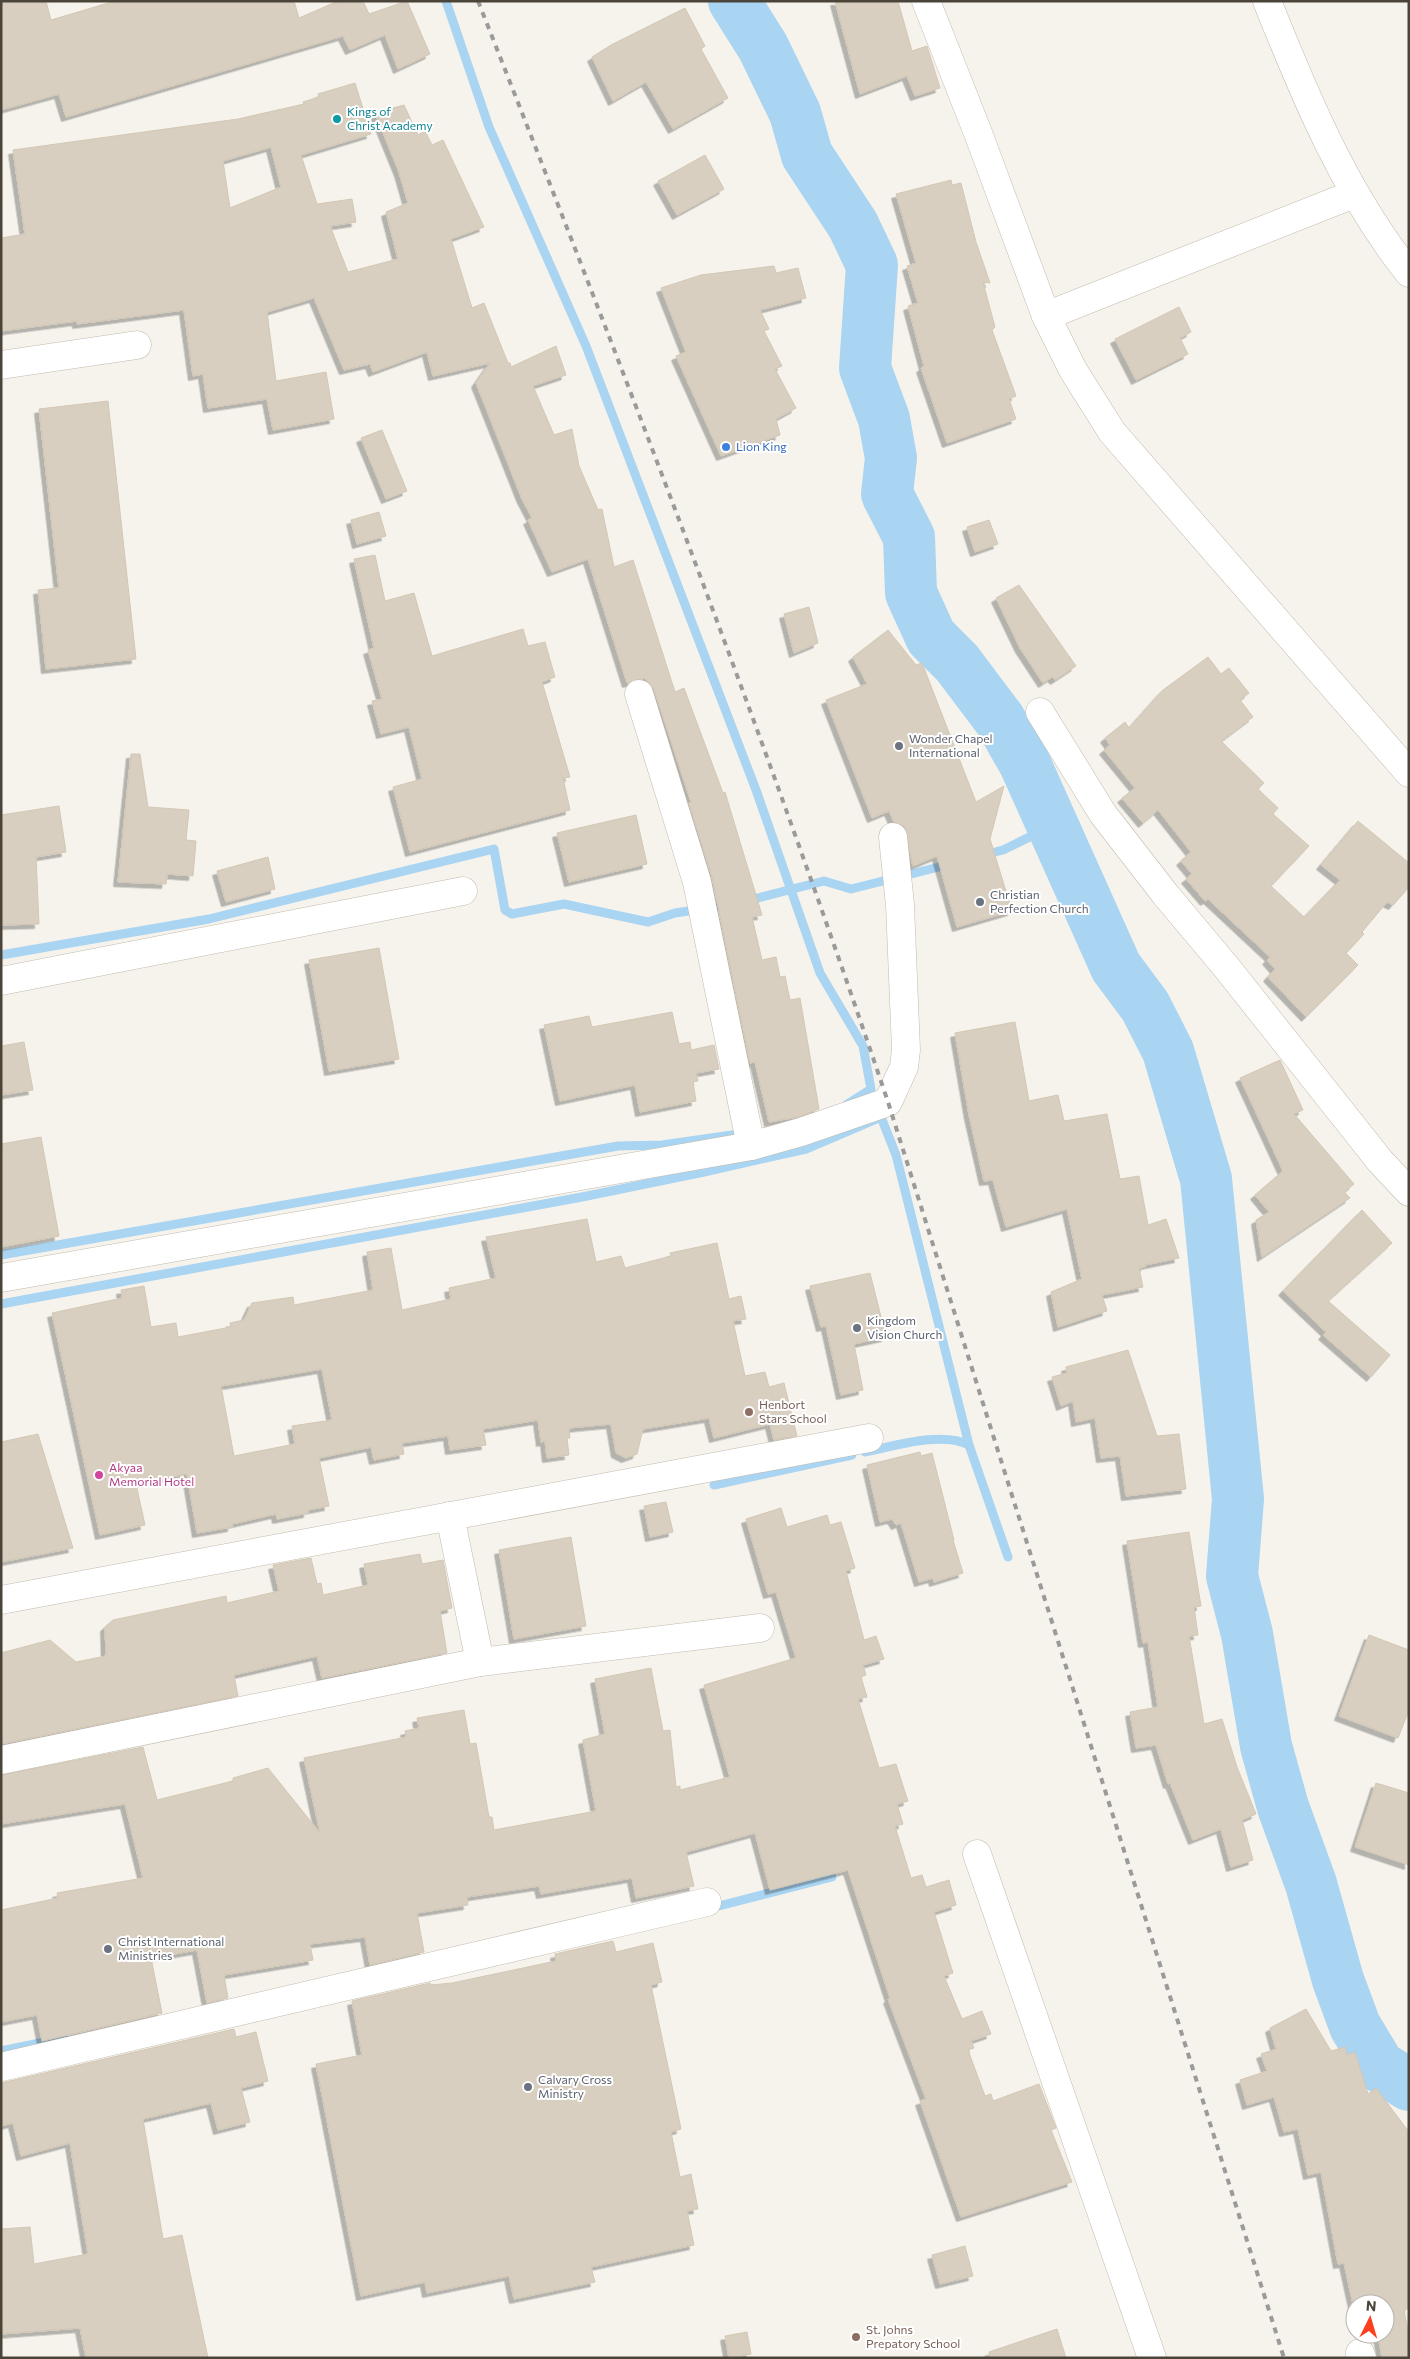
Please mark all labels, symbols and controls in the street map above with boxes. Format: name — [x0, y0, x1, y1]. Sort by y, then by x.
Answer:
place label: Kings of Christ Academy — [347, 104, 433, 132]
marker: Kings of Christ Academy — [331, 113, 343, 125]
place label: Lion King — [736, 439, 787, 453]
marker: Lion King — [720, 441, 732, 453]
place label: Wonder Chapel International — [909, 731, 993, 759]
marker: Wonder Chapel International — [893, 740, 905, 752]
place label: Christian Perfection Church — [990, 887, 1089, 915]
marker: Christian Perfection Church — [974, 896, 986, 908]
place label: Kingdom Vision Church — [867, 1313, 942, 1341]
marker: Kingdom Vision Church — [851, 1322, 863, 1334]
place label: Henbort Stars School — [759, 1397, 827, 1425]
marker: Henbort Stars School — [743, 1406, 755, 1418]
place label: Akyaa Memorial Hotel — [109, 1460, 194, 1488]
marker: Akyaa Memorial Hotel — [93, 1469, 105, 1481]
place label: Christ International Ministries — [118, 1934, 224, 1962]
marker: Christ International Ministries — [102, 1943, 114, 1955]
place label: Calvary Cross Ministry — [538, 2072, 612, 2100]
marker: Calvary Cross Ministry — [522, 2081, 534, 2093]
north arrow — [1345, 2294, 1395, 2344]
text: N — [1365, 2297, 1377, 2314]
place label: St. Johns Prepatory School — [866, 2322, 960, 2350]
marker: St. Johns Prepatory School — [850, 2331, 862, 2343]

